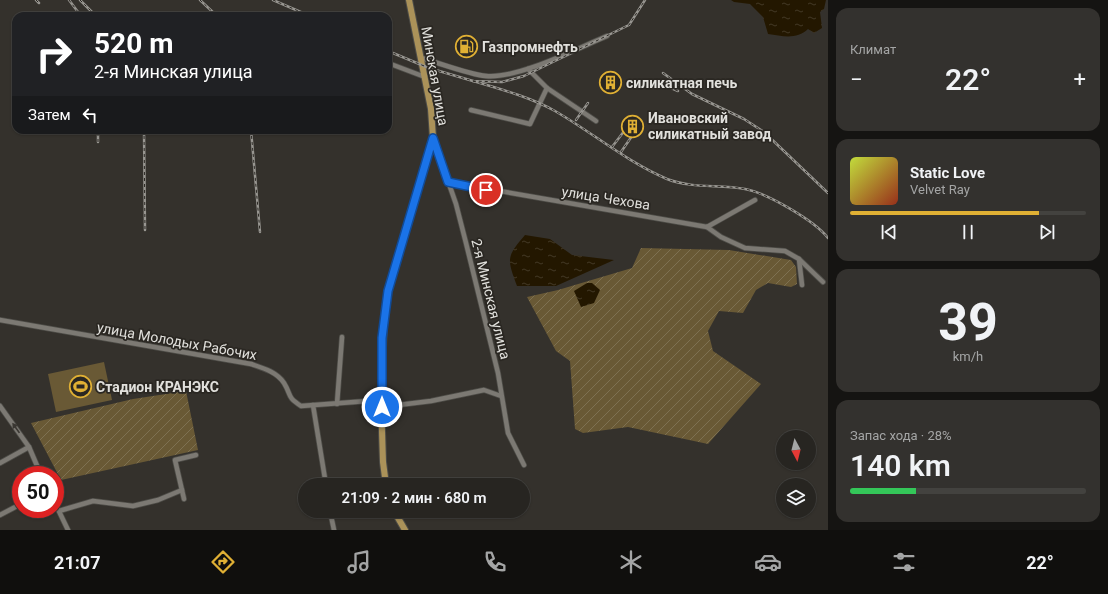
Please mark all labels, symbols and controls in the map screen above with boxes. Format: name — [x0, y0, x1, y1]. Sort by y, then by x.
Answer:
street label: Минская улица — [418, 25, 452, 127]
text: 520 m — [94, 27, 173, 60]
icon: right — [28, 28, 80, 80]
fuel station icon: Газпромнефть — [454, 34, 480, 60]
place label: Газпромнефть — [482, 39, 578, 55]
text: Климат — [850, 42, 896, 57]
text: 2-я Минская улица — [94, 61, 253, 82]
text: 22° — [945, 62, 991, 97]
text: − — [850, 67, 863, 92]
text: + — [1074, 67, 1086, 92]
building icon: силикатная печь — [598, 70, 624, 96]
place label: силикатная печь — [626, 75, 737, 91]
icon: left — [79, 104, 101, 126]
text: Затем — [28, 106, 71, 124]
place label: Ивановский силикатный завод — [648, 110, 771, 142]
building icon: Ивановский силикатный завод — [620, 113, 646, 139]
text: Static Love — [910, 164, 985, 182]
pin — [469, 173, 503, 207]
icon: arrive — [475, 179, 497, 201]
text: Velvet Ray — [910, 182, 970, 197]
street label: улица Чехова — [561, 183, 651, 213]
icon: previous — [878, 221, 900, 243]
icon: pause — [957, 221, 979, 243]
icon: next — [1036, 221, 1058, 243]
street label: 2-я Минская улица — [468, 237, 514, 361]
text: 39 — [938, 292, 998, 353]
street label: улица Молодых Рабочих — [96, 319, 258, 363]
text: km/h — [953, 349, 983, 364]
sports icon: Стадион КРАНЭКС — [67, 374, 93, 400]
place label: Стадион КРАНЭКС — [96, 379, 219, 395]
position arrow — [361, 386, 403, 428]
one-way arrow — [12, 423, 20, 434]
text: Запас хода · 28% — [850, 428, 952, 443]
north arrow — [776, 430, 816, 470]
map controls — [776, 430, 816, 518]
text: 140 km — [850, 448, 951, 483]
speed limit sign: 50 — [12, 466, 64, 518]
button: layers — [776, 478, 816, 518]
text: 21:09 · 2 мин · 680 m — [341, 489, 487, 507]
icon: directions — [209, 548, 237, 576]
icon: music — [345, 548, 373, 576]
icon: phone — [481, 548, 509, 576]
icon: climate — [617, 548, 645, 576]
icon: car — [754, 548, 782, 576]
icon: filters — [890, 548, 918, 576]
text: 21:07 — [54, 552, 101, 573]
text: 22° — [1026, 552, 1054, 573]

